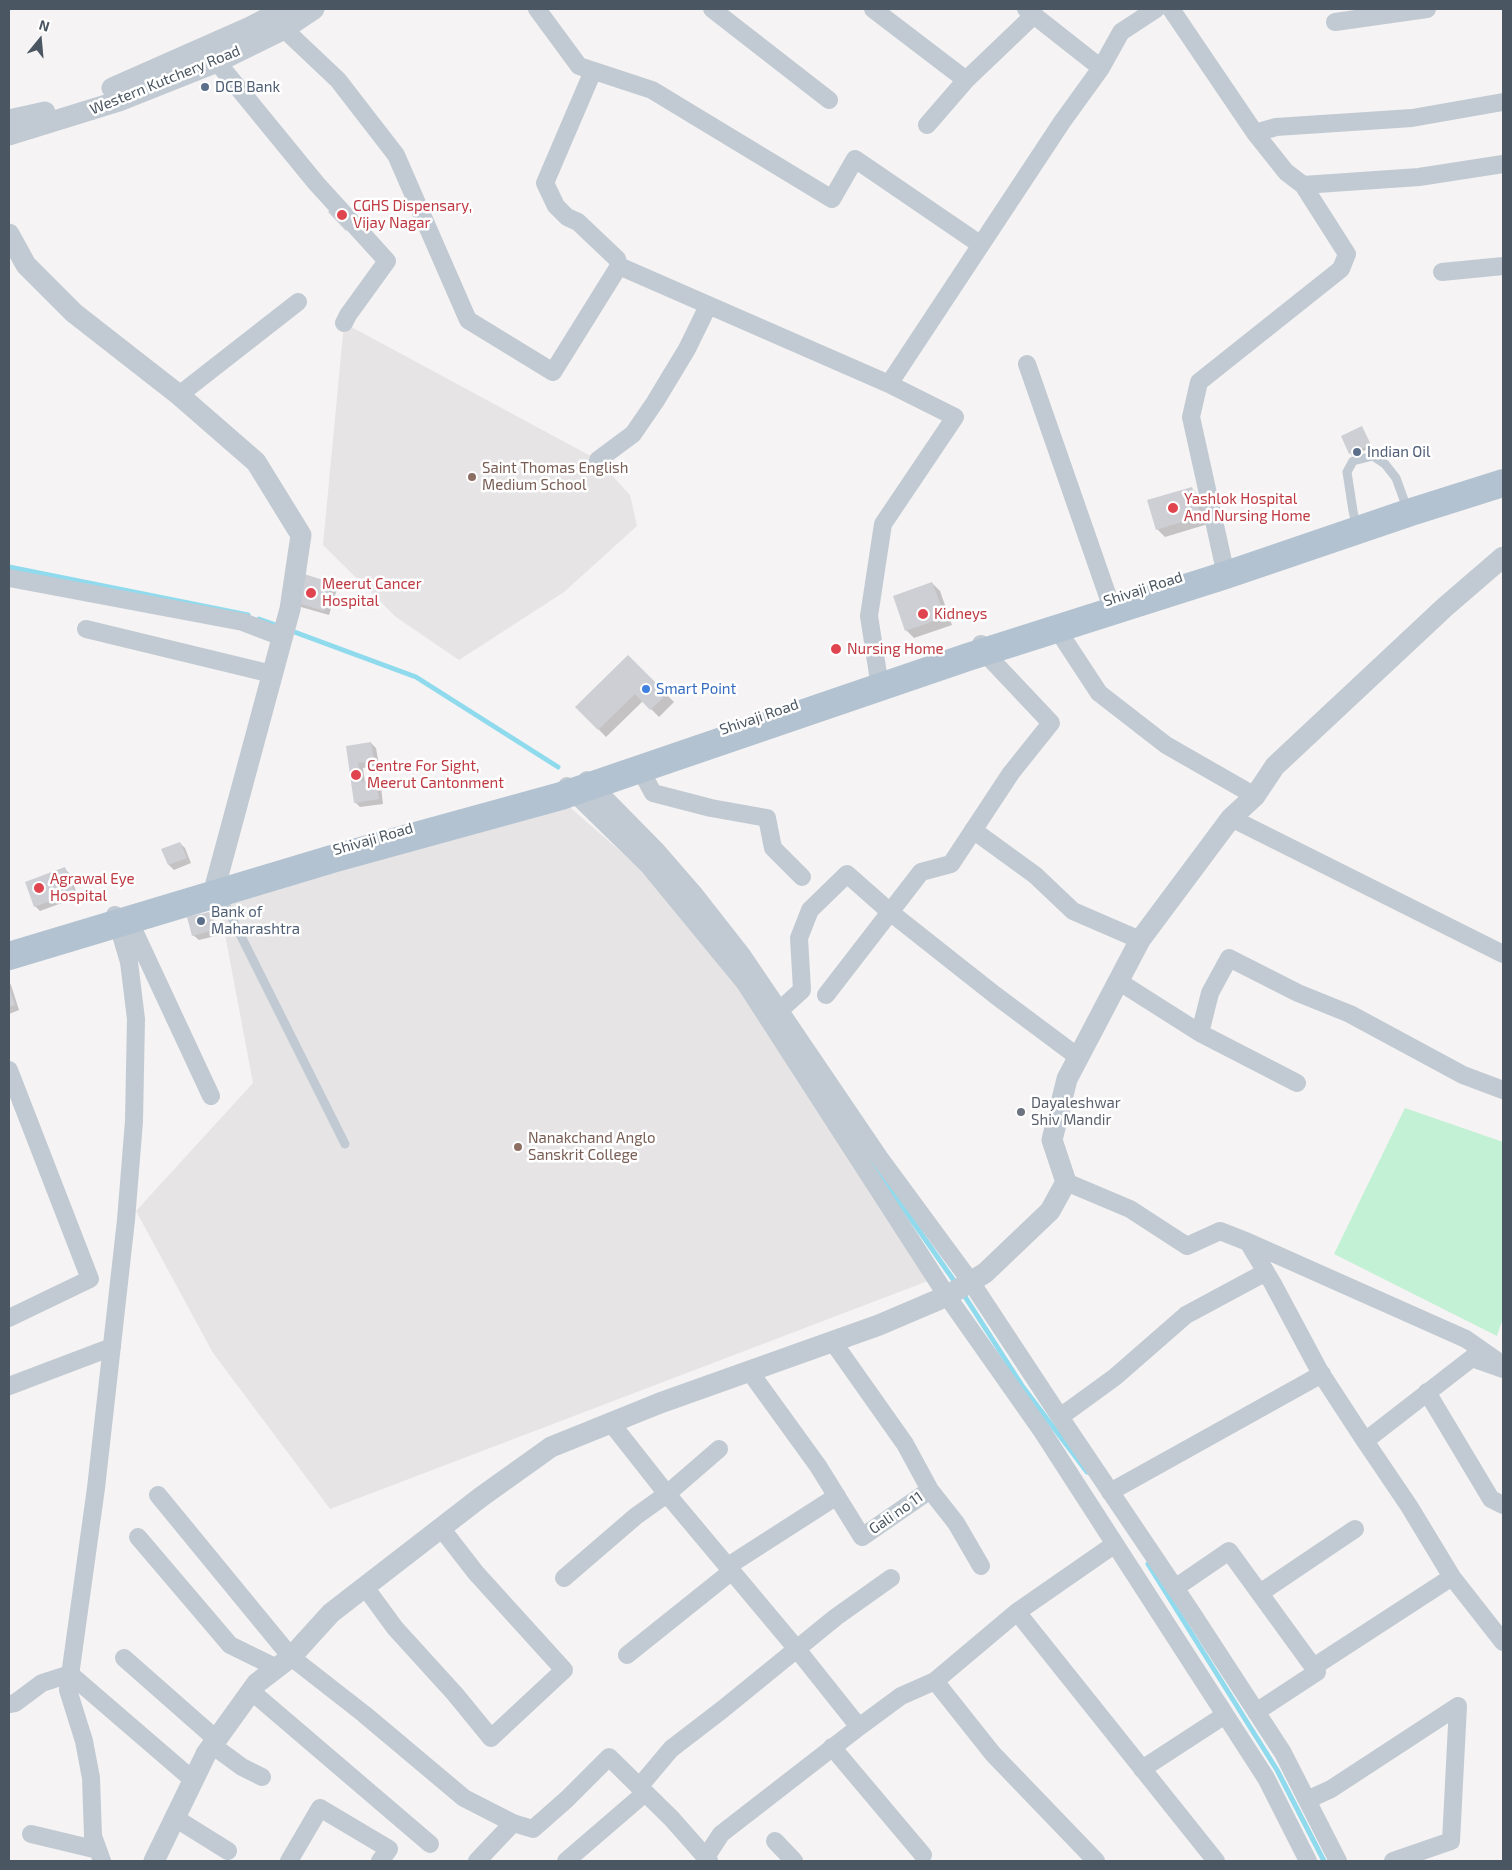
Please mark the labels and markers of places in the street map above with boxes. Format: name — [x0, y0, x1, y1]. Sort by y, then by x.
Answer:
place label: DCB Bank — [215, 78, 280, 96]
marker: DCB Bank — [199, 81, 211, 93]
place label: CGHS Dispensary, Vijay Nagar — [353, 197, 472, 232]
marker: CGHS Dispensary, Vijay Nagar — [335, 208, 349, 222]
place label: Indian Oil — [1367, 443, 1430, 461]
marker: Indian Oil — [1351, 446, 1363, 458]
place label: Saint Thomas English Medium School — [482, 459, 628, 494]
marker: Saint Thomas English Medium School — [466, 471, 478, 483]
place label: Yashlok Hospital And Nursing Home — [1184, 490, 1311, 525]
marker: Yashlok Hospital And Nursing Home — [1166, 501, 1180, 515]
place label: Meerut Cancer Hospital — [322, 575, 422, 610]
marker: Meerut Cancer Hospital — [304, 586, 318, 600]
place label: Kidneys — [934, 605, 987, 623]
marker: Kidneys — [916, 607, 930, 621]
place label: Nursing Home — [847, 640, 944, 658]
marker: Nursing Home — [829, 642, 843, 656]
place label: Smart Point — [656, 680, 736, 698]
marker: Smart Point — [640, 683, 652, 695]
place label: Centre For Sight, Meerut Cantonment — [367, 757, 504, 792]
marker: Centre For Sight, Meerut Cantonment — [349, 768, 363, 782]
place label: Agrawal Eye Hospital — [50, 870, 135, 905]
marker: Agrawal Eye Hospital — [32, 881, 46, 895]
place label: Bank of Maharashtra — [211, 903, 300, 938]
marker: Bank of Maharashtra — [195, 915, 207, 927]
place label: Dayaleshwar Shiv Mandir — [1031, 1094, 1121, 1129]
marker: Dayaleshwar Shiv Mandir — [1015, 1106, 1027, 1118]
place label: Nanakchand Anglo Sanskrit College — [528, 1129, 655, 1164]
marker: Nanakchand Anglo Sanskrit College — [512, 1141, 524, 1153]

